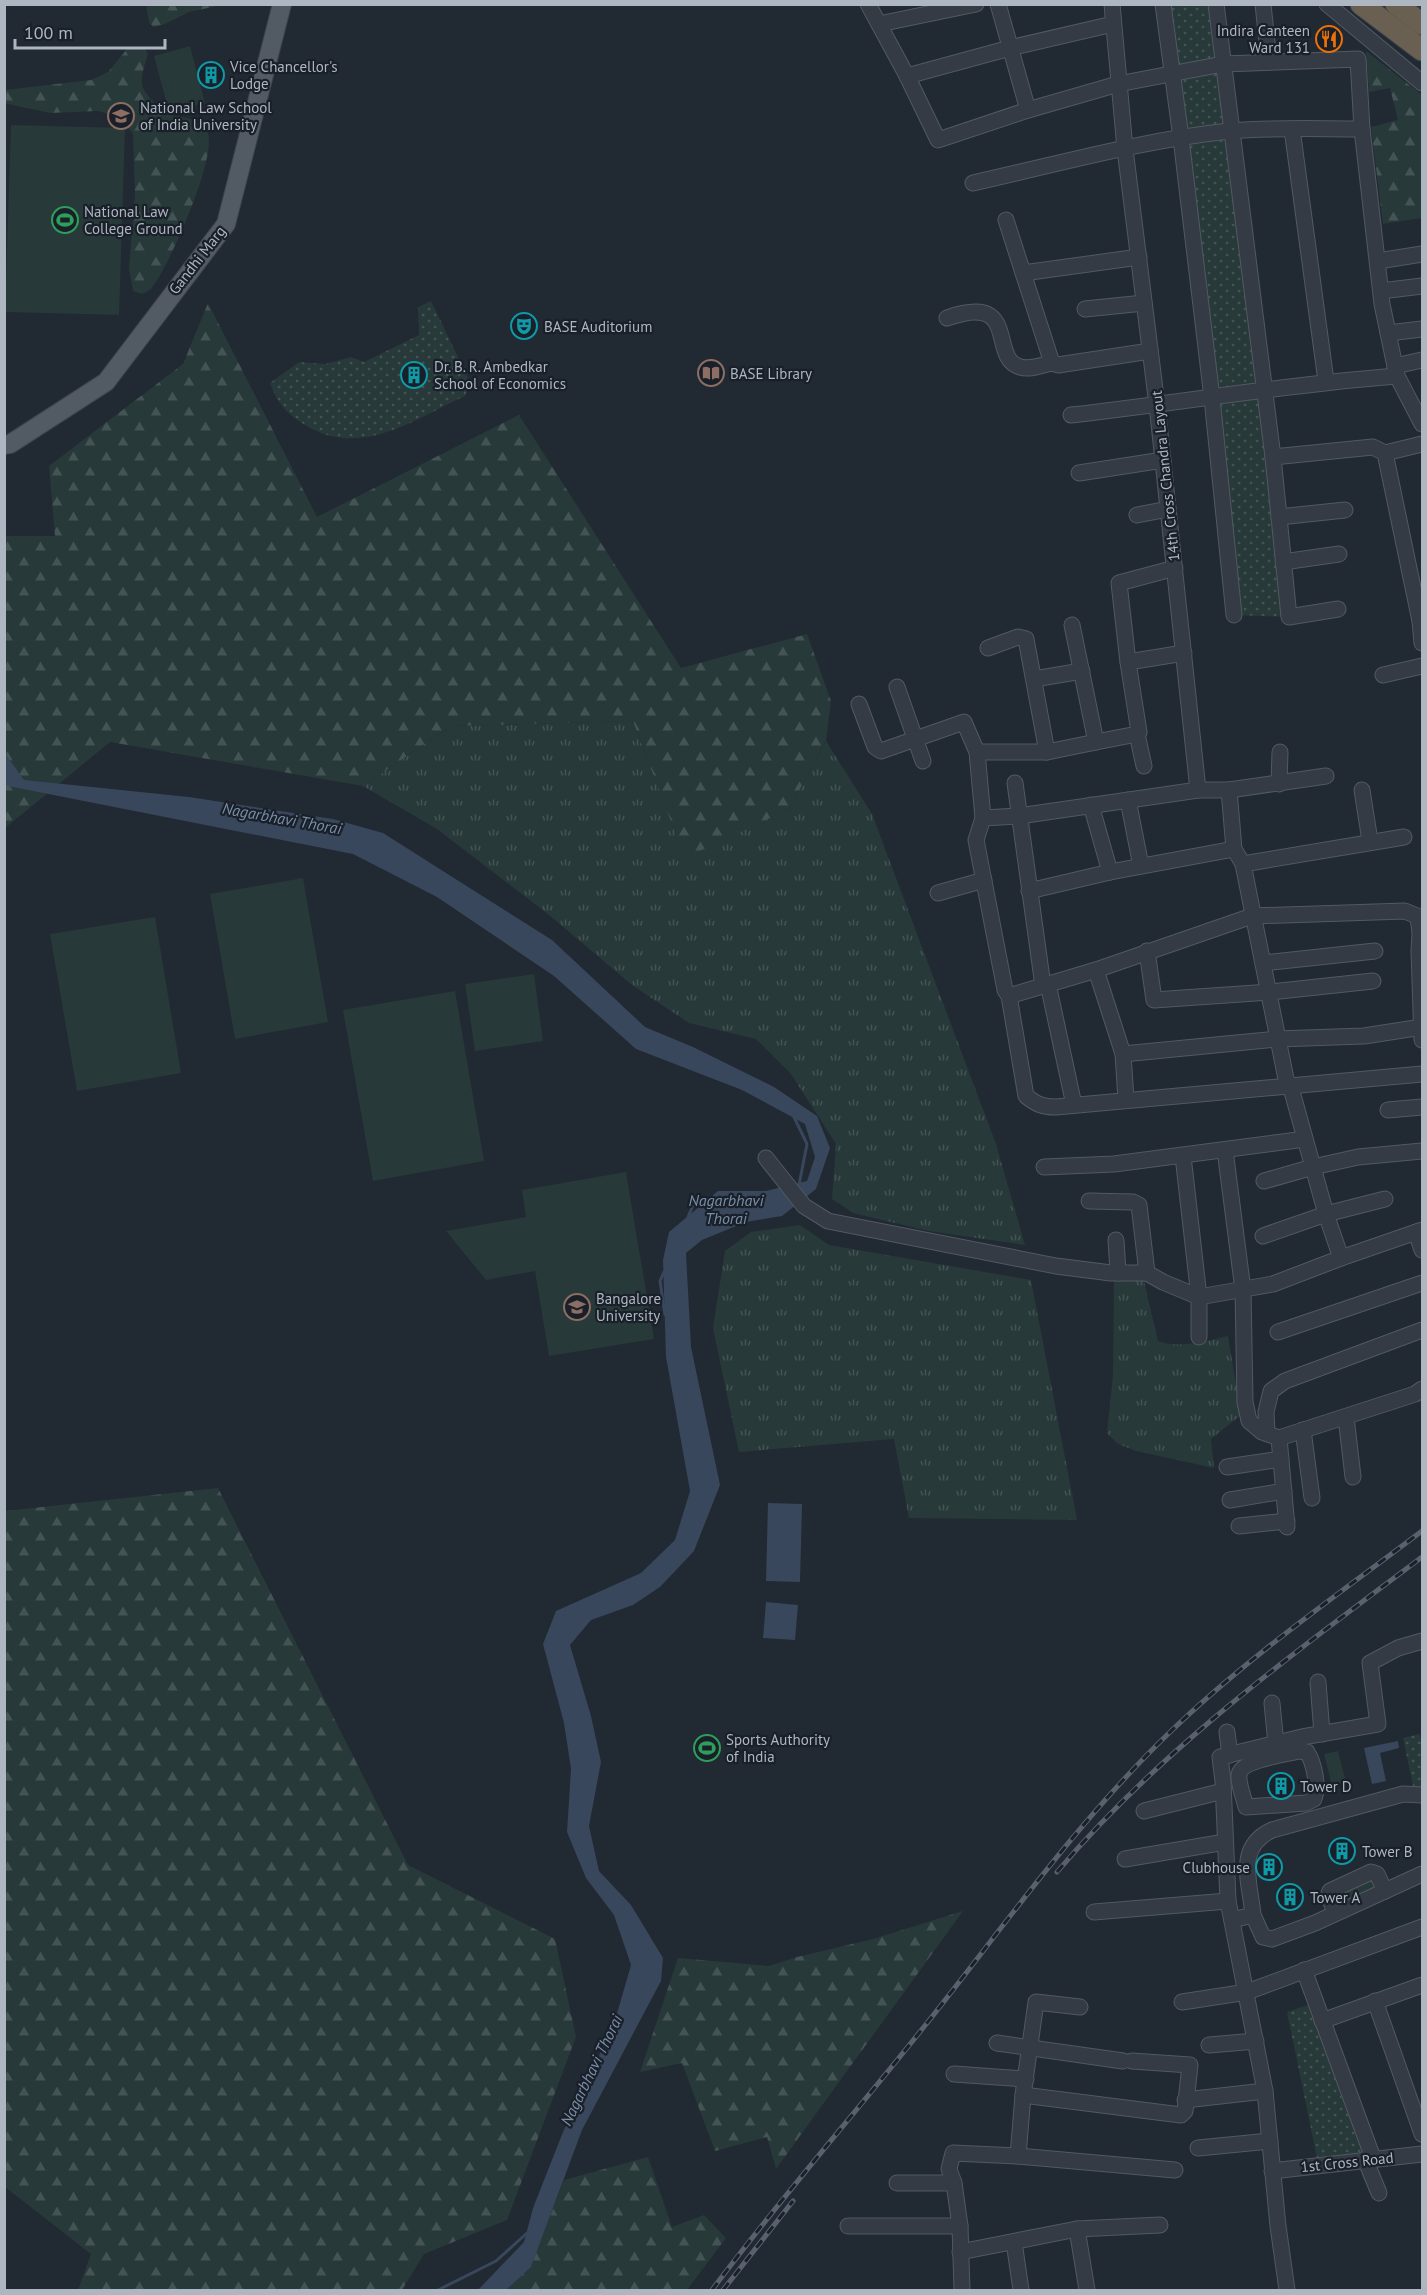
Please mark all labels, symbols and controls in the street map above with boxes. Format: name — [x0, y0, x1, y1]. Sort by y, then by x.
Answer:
scale bar — [15, 12, 165, 50]
text: 100 m — [24, 21, 73, 44]
place label: Indira Canteen Ward 131 — [1217, 21, 1310, 57]
restaurant icon: Indira Canteen Ward 131 — [1314, 24, 1344, 54]
place label: Vice Chancellor's Lodge — [229, 57, 338, 93]
building icon: Vice Chancellor's Lodge — [196, 60, 226, 90]
place label: National Law School of India University — [140, 98, 272, 134]
school or university icon: National Law School of India University — [106, 101, 136, 131]
place label: National Law College Ground — [84, 202, 183, 238]
sports icon: National Law College Ground — [50, 205, 80, 235]
street label: Gandhi Marg — [164, 222, 230, 298]
theatre icon: BASE Auditorium — [509, 311, 539, 341]
place label: BASE Auditorium — [544, 317, 652, 336]
place label: Dr. B. R. Ambedkar School of Economics — [434, 357, 566, 393]
library icon: BASE Library — [696, 358, 726, 388]
building icon: Dr. B. R. Ambedkar School of Economics — [399, 360, 429, 390]
place label: BASE Library — [730, 364, 812, 383]
street label: 14th Cross Chandra Layout — [1147, 390, 1183, 562]
water label: Nagarbhavi Thorai — [221, 798, 344, 838]
water label: Nagarbhavi Thorai — [688, 1190, 764, 1228]
place label: Bangalore University — [596, 1289, 661, 1325]
school or university icon: Bangalore University — [562, 1292, 592, 1322]
place label: Sports Authority of India — [726, 1730, 830, 1766]
sports icon: Sports Authority of India — [692, 1733, 722, 1763]
building icon: Tower D — [1266, 1771, 1296, 1801]
place label: Tower D — [1300, 1777, 1352, 1796]
building icon: Tower B — [1327, 1836, 1357, 1866]
place label: Tower B — [1362, 1842, 1413, 1861]
building icon: Clubhouse — [1254, 1852, 1284, 1882]
place label: Clubhouse — [1183, 1858, 1250, 1877]
building icon: Tower A — [1275, 1882, 1305, 1912]
place label: Tower A — [1310, 1888, 1360, 1907]
water label: Nagarbhavi Thorai — [556, 2011, 627, 2129]
street label: 1st Cross Road — [1300, 2148, 1394, 2176]

